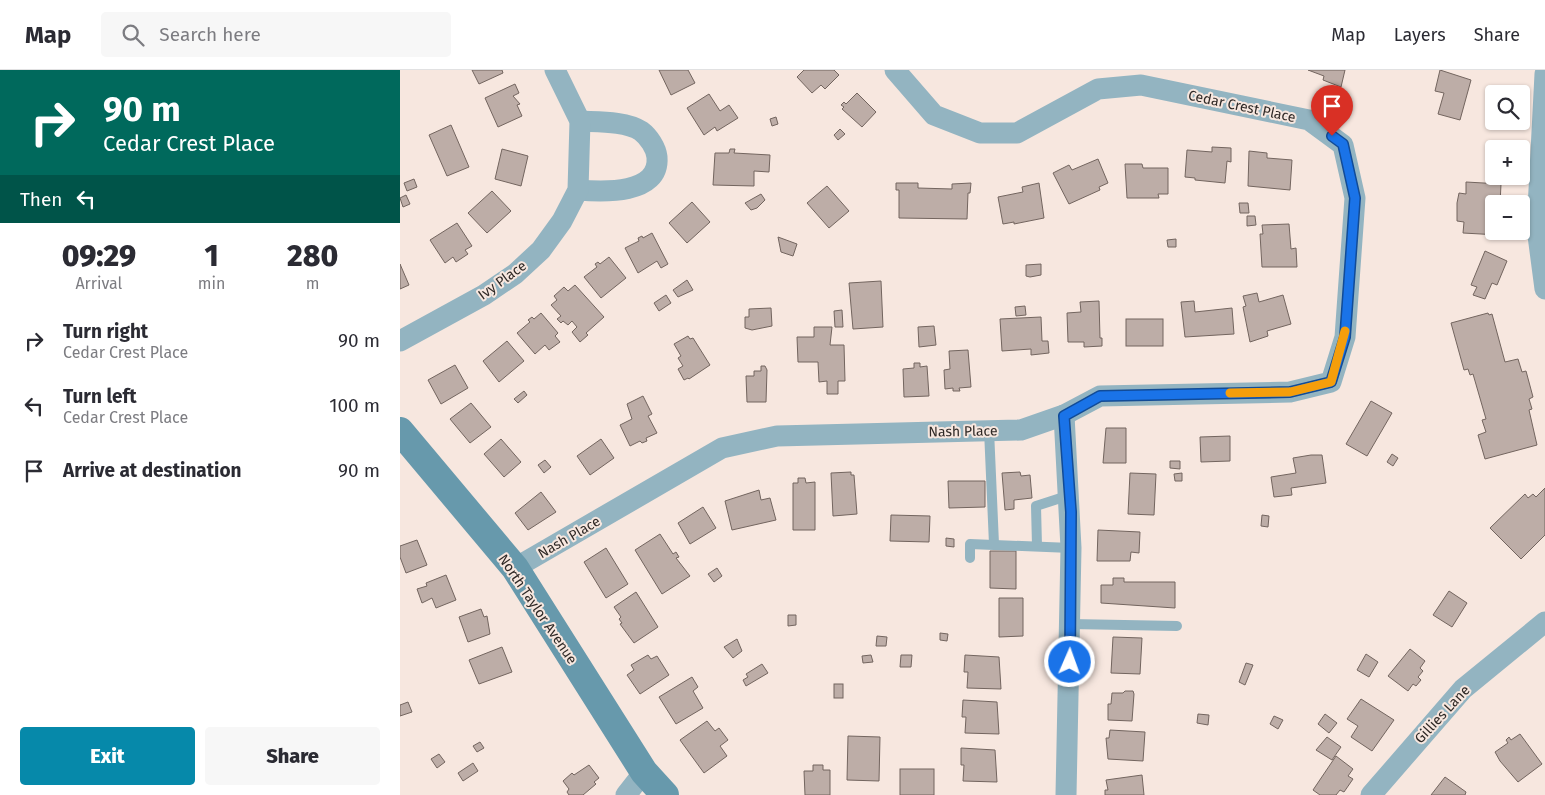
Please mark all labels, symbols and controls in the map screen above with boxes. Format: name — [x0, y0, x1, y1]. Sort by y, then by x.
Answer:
search box — [101, 12, 451, 57]
text: Map — [25, 21, 71, 49]
icon: search — [119, 21, 147, 49]
text: Search here — [159, 23, 261, 46]
text: Map — [1331, 24, 1366, 46]
text: Layers — [1394, 24, 1446, 46]
text: Share — [1474, 24, 1520, 46]
pin — [1311, 85, 1353, 136]
map controls — [1485, 85, 1530, 240]
button: search — [1485, 85, 1530, 130]
street label: Cedar Crest Place — [1187, 87, 1297, 126]
text: 90 m — [103, 88, 181, 130]
icon: right — [20, 90, 85, 155]
icon: arrive — [1318, 92, 1346, 120]
text: Cedar Crest Place — [103, 130, 275, 157]
button: + — [1485, 140, 1530, 185]
icon: left — [72, 185, 100, 213]
text: Then — [20, 188, 62, 211]
button: − — [1485, 195, 1530, 240]
text: 09:29 — [62, 238, 136, 274]
text: 1 — [204, 238, 219, 274]
text: 280 — [287, 238, 338, 274]
street label: Ivy Place — [475, 257, 530, 304]
text: Arrival — [75, 274, 122, 293]
text: min — [198, 274, 225, 293]
text: m — [306, 274, 320, 293]
text: Turn right — [63, 320, 148, 343]
icon: right — [20, 327, 48, 355]
text: 90 m — [338, 329, 380, 352]
text: Cedar Crest Place — [63, 343, 188, 362]
text: Turn left — [63, 385, 137, 408]
icon: left — [20, 392, 48, 420]
text: 100 m — [329, 394, 380, 417]
text: Cedar Crest Place — [63, 408, 188, 427]
street label: Nash Place — [928, 422, 998, 441]
icon: arrive — [20, 457, 48, 485]
text: Arrive at destination — [63, 459, 242, 482]
text: 90 m — [338, 459, 380, 482]
street label: Nash Place — [535, 513, 603, 562]
street label: North Taylor Avenue — [495, 551, 581, 667]
position arrow — [1043, 635, 1095, 687]
street label: Gillies Lane — [1411, 682, 1474, 747]
button: Exit — [20, 727, 195, 785]
button: Share — [205, 727, 380, 785]

